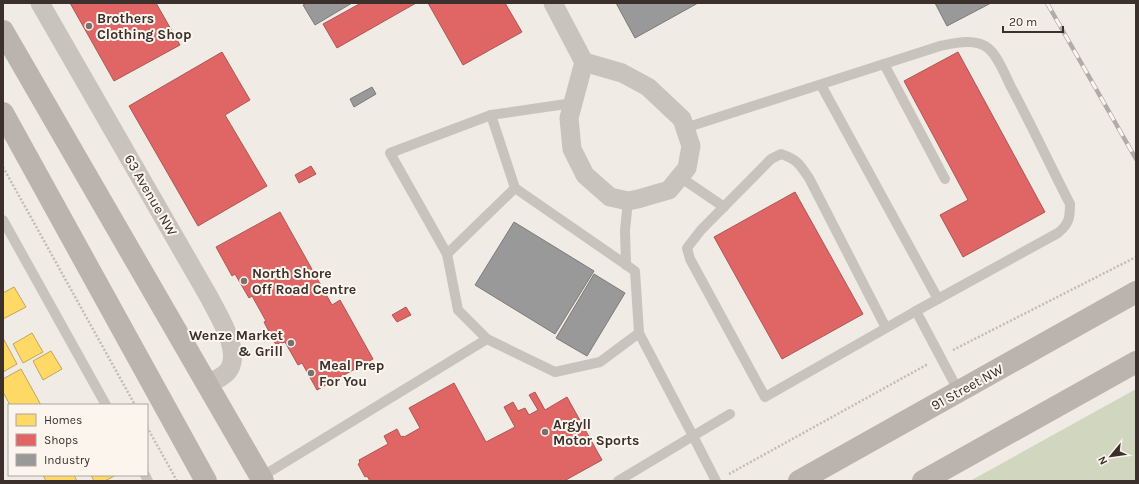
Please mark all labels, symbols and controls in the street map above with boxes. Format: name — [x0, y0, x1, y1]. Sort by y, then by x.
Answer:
scale bar — [1003, 8, 1063, 34]
place label: Brothers Clothing Shop — [97, 10, 191, 43]
text: 20 m — [1009, 15, 1037, 29]
marker: Brothers Clothing Shop — [84, 21, 94, 31]
street label: 63 Avenue NW — [120, 152, 181, 239]
place label: North Shore Off Road Centre — [252, 265, 356, 298]
marker: North Shore Off Road Centre — [239, 276, 249, 286]
place label: Wenze Market & Grill — [189, 327, 283, 360]
marker: Wenze Market & Grill — [286, 338, 296, 348]
place label: Meal Prep For You — [319, 357, 384, 390]
street label: 91 Street NW — [928, 360, 1007, 414]
marker: Meal Prep For You — [306, 368, 316, 378]
legend — [8, 404, 148, 476]
text: Homes — [44, 413, 82, 427]
place label: Argyll Motor Sports — [553, 416, 639, 449]
marker: Argyll Motor Sports — [540, 427, 550, 437]
text: Shops — [44, 433, 78, 447]
north arrow — [1091, 436, 1131, 476]
text: Industry — [44, 453, 90, 467]
text: N — [1095, 454, 1110, 467]

